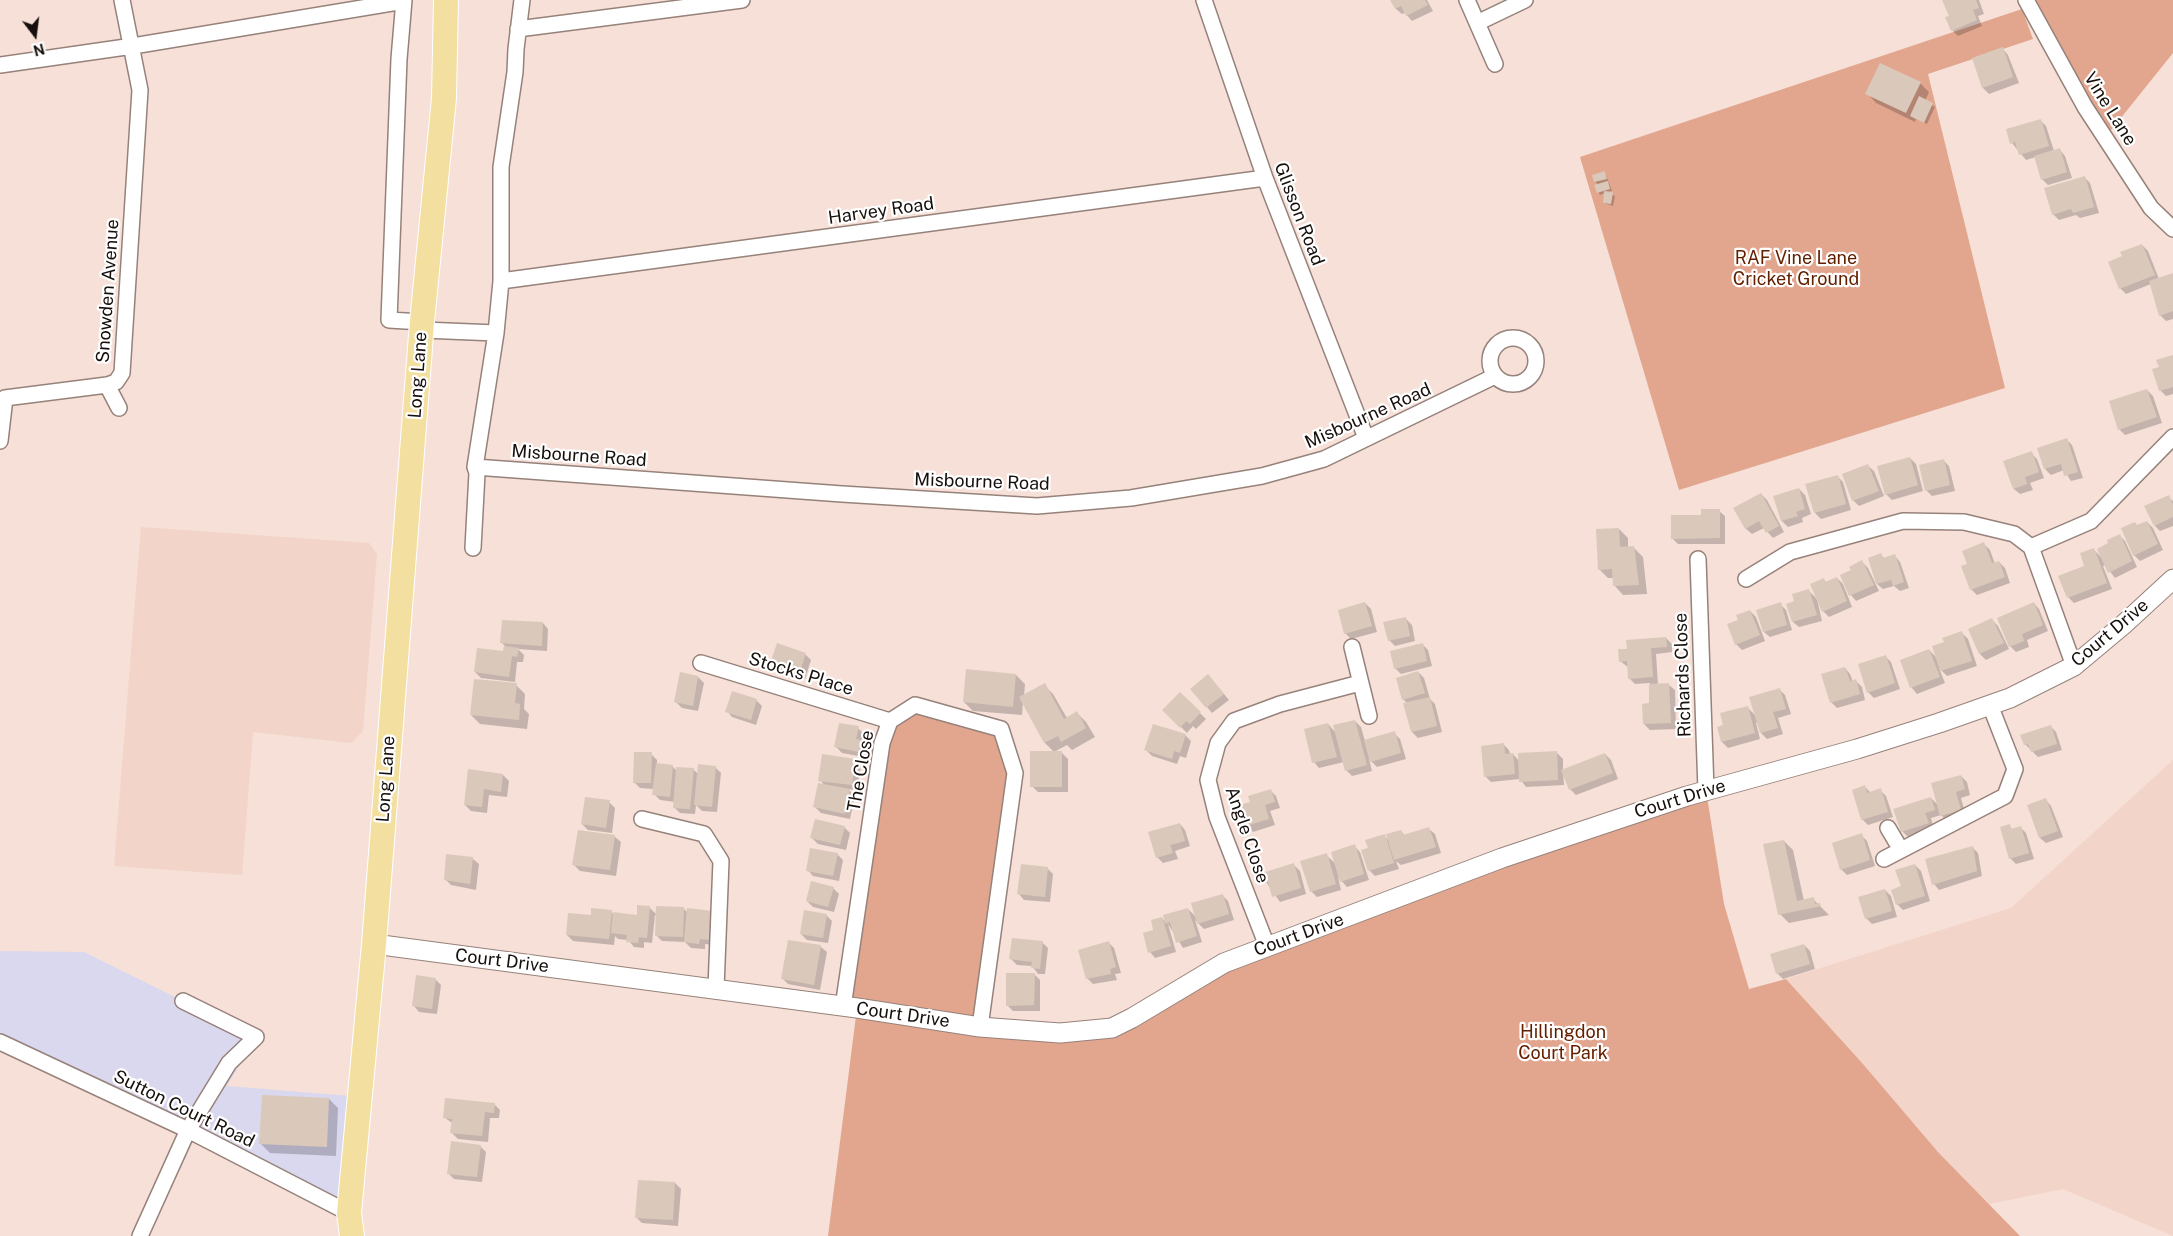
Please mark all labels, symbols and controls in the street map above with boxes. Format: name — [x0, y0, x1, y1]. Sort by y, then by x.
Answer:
north arrow — [10, 10, 60, 60]
text: N — [32, 40, 46, 59]
street label: Vine Lane — [2079, 68, 2141, 150]
street label: Glisson Road — [1269, 159, 1329, 269]
street label: Harvey Road — [827, 193, 935, 229]
street label: Snowden Avenue — [92, 218, 124, 364]
park label: RAF Vine Lane Cricket Ground — [1733, 247, 1859, 290]
street label: Long Lane — [404, 331, 432, 419]
street label: Misbourne Road — [1302, 379, 1434, 453]
street label: Misbourne Road — [511, 440, 647, 472]
street label: Misbourne Road — [914, 469, 1050, 495]
street label: Court Drive — [2067, 594, 2153, 672]
street label: Richards Close — [1670, 612, 1696, 738]
street label: Stocks Place — [746, 648, 856, 700]
street label: The Close — [843, 729, 879, 813]
street label: Long Lane — [372, 735, 400, 823]
street label: Court Drive — [1632, 775, 1728, 823]
street label: Angle Close — [1220, 784, 1274, 886]
street label: Court Drive — [1251, 909, 1347, 961]
street label: Court Drive — [454, 945, 550, 977]
street label: Court Drive — [855, 998, 951, 1032]
park label: Hillingdon Court Park — [1518, 1021, 1608, 1064]
street label: Sutton Court Road — [110, 1065, 258, 1153]

